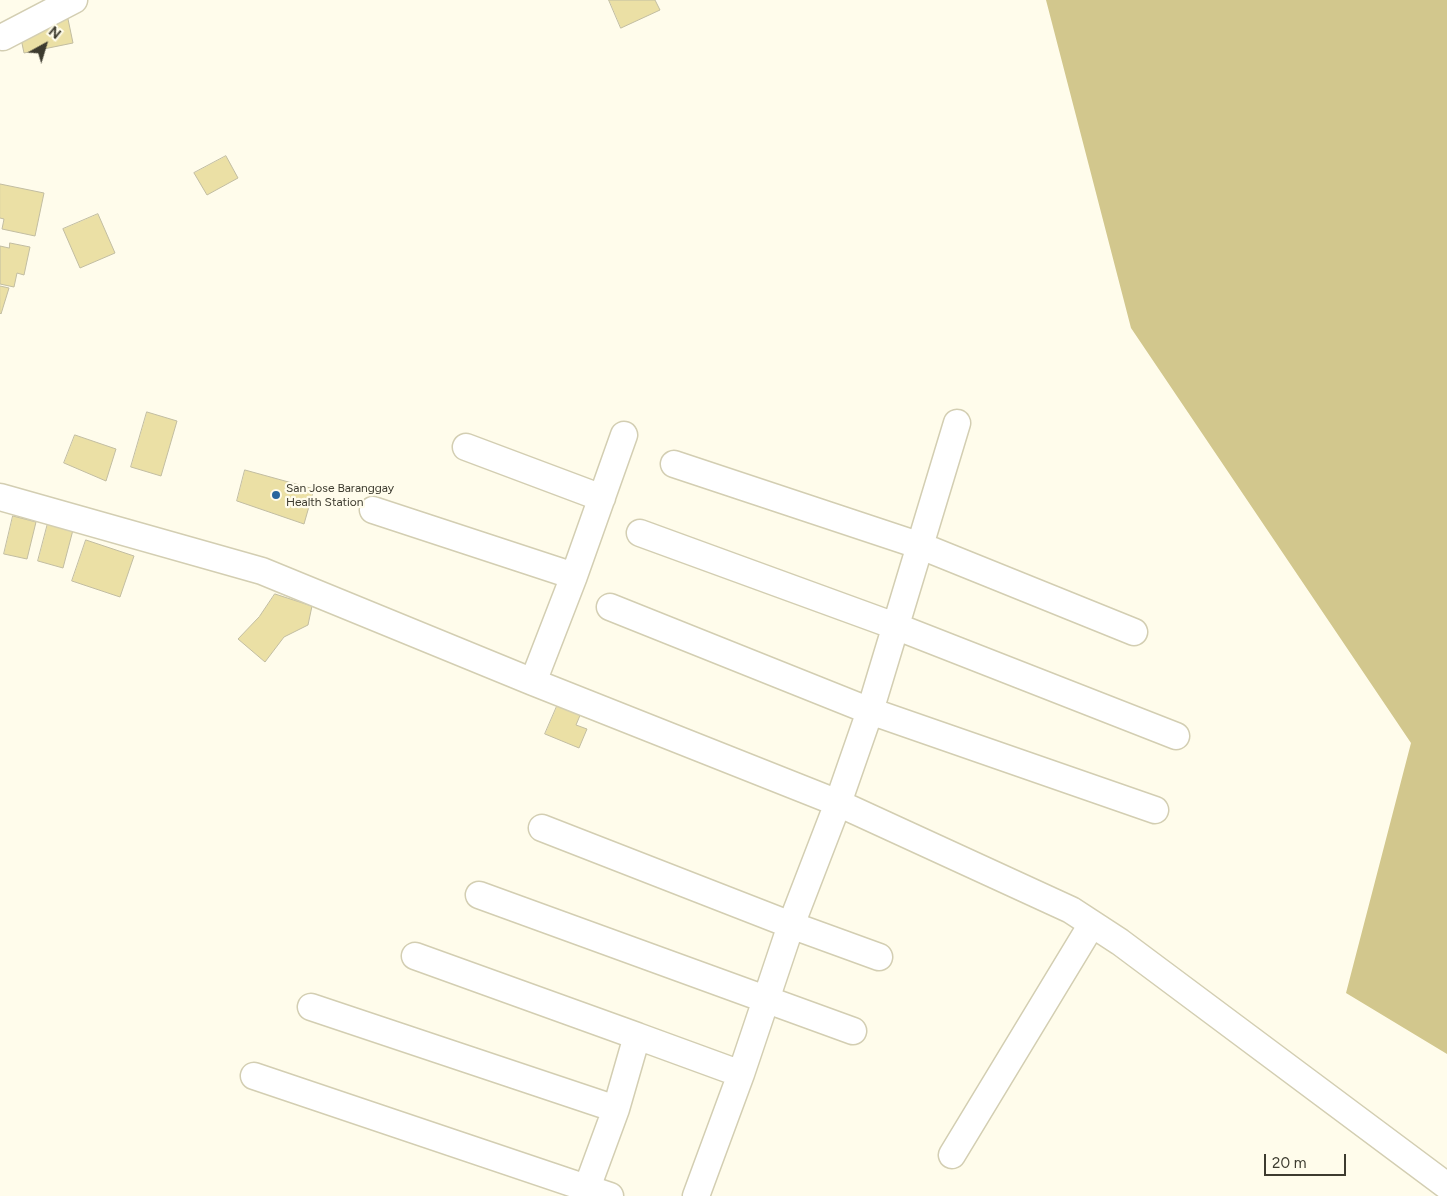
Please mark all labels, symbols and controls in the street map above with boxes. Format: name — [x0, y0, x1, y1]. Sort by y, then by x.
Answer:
north arrow — [20, 20, 70, 70]
text: N — [45, 23, 64, 43]
place label: San Jose Baranggay Health Station — [286, 481, 394, 509]
marker: San Jose Baranggay Health Station — [270, 489, 282, 501]
scale bar — [1267, 1144, 1350, 1176]
text: 20 m — [1272, 1154, 1306, 1172]

